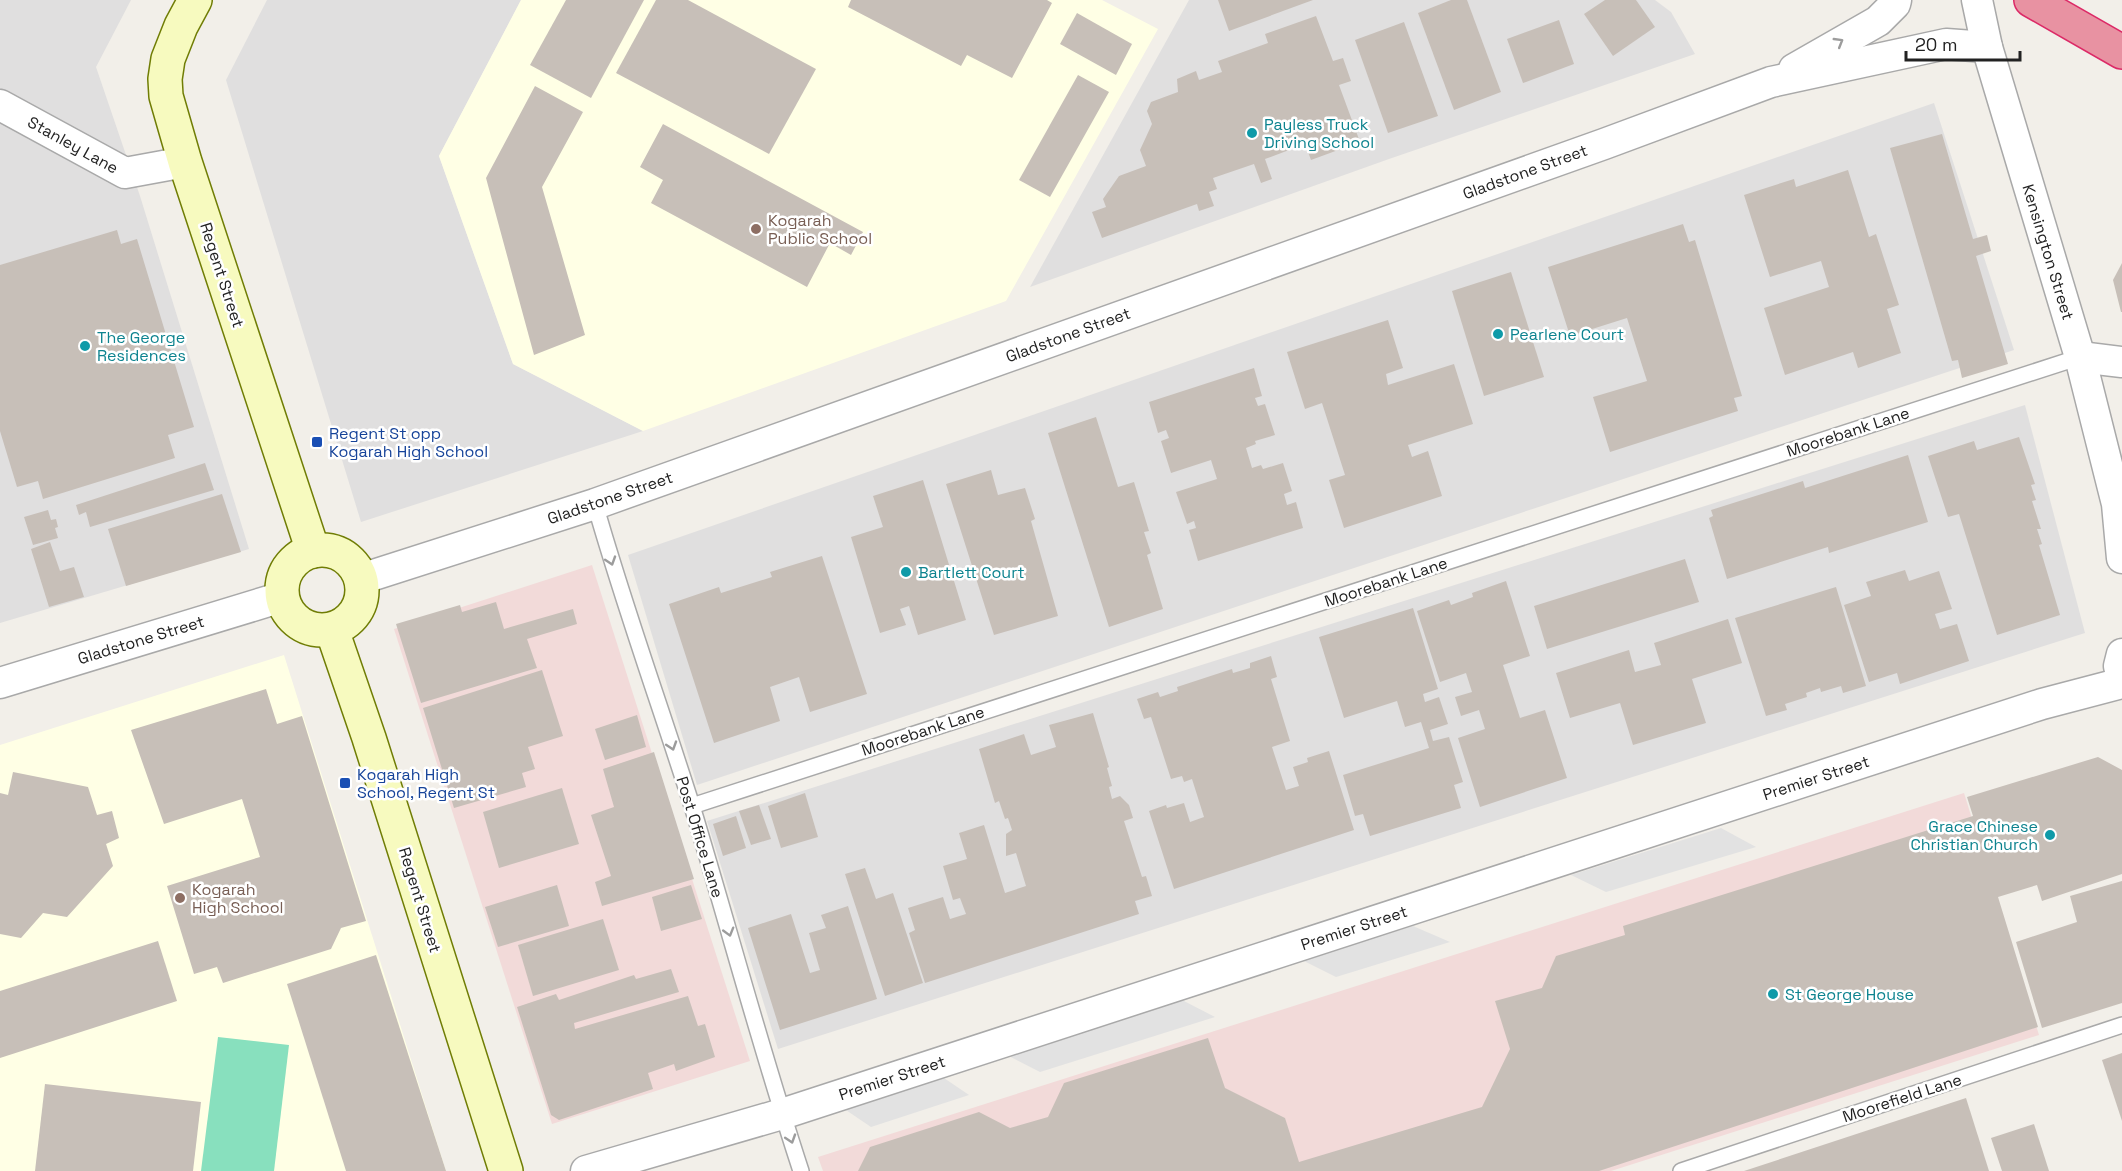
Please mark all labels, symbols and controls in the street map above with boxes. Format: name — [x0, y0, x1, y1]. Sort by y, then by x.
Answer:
scale bar — [1906, 24, 2020, 62]
text: 20 m — [1915, 33, 1958, 56]
one-way arrow — [1833, 38, 1843, 49]
street label: Stanley Lane — [24, 111, 122, 179]
place label: Payless Truck Driving School — [1264, 114, 1374, 153]
marker: Payless Truck Driving School — [1245, 126, 1259, 140]
street label: Gladstone Street — [1460, 140, 1590, 204]
street label: Kensington Street — [2017, 182, 2079, 322]
place label: Kogarah Public School — [768, 210, 872, 249]
street label: Regent Street — [195, 220, 249, 330]
marker: Kogarah Public School — [749, 222, 763, 236]
street label: Gladstone Street — [1003, 303, 1133, 367]
place label: Pearlene Court — [1510, 324, 1624, 345]
place label: The George Residences — [97, 327, 186, 366]
marker: Pearlene Court — [1491, 327, 1505, 341]
marker: The George Residences — [78, 339, 92, 353]
street label: Moorebank Lane — [1784, 402, 1912, 462]
place label: Regent St opp Kogarah High School — [329, 423, 488, 462]
marker: Regent St opp Kogarah High School — [310, 435, 324, 449]
street label: Gladstone Street — [545, 467, 675, 529]
street label: Moorebank Lane — [1322, 552, 1450, 612]
one-way arrow — [604, 555, 616, 566]
place label: Bartlett Court — [918, 562, 1025, 583]
marker: Bartlett Court — [899, 565, 913, 579]
street label: Gladstone Street — [75, 611, 207, 669]
street label: Moorebank Lane — [859, 701, 987, 761]
one-way arrow — [665, 740, 677, 751]
street label: Premier Street — [1760, 751, 1872, 805]
place label: Kogarah High School, Regent St — [357, 764, 495, 803]
street label: Post Office Lane — [672, 774, 728, 900]
marker: Kogarah High School, Regent St — [338, 776, 352, 790]
place label: Grace Chinese Christian Church — [1910, 816, 2038, 855]
marker: Grace Chinese Christian Church — [2043, 828, 2057, 842]
street label: Regent Street — [394, 845, 446, 955]
place label: Kogarah High School — [192, 879, 283, 918]
marker: Kogarah High School — [173, 891, 187, 905]
street label: Premier Street — [1298, 901, 1410, 955]
one-way arrow — [722, 926, 734, 937]
place label: St George House — [1785, 984, 1914, 1005]
marker: St George House — [1766, 987, 1780, 1001]
street label: Premier Street — [836, 1051, 948, 1105]
street label: Moorefield Lane — [1840, 1069, 1964, 1127]
one-way arrow — [783, 1133, 796, 1144]

